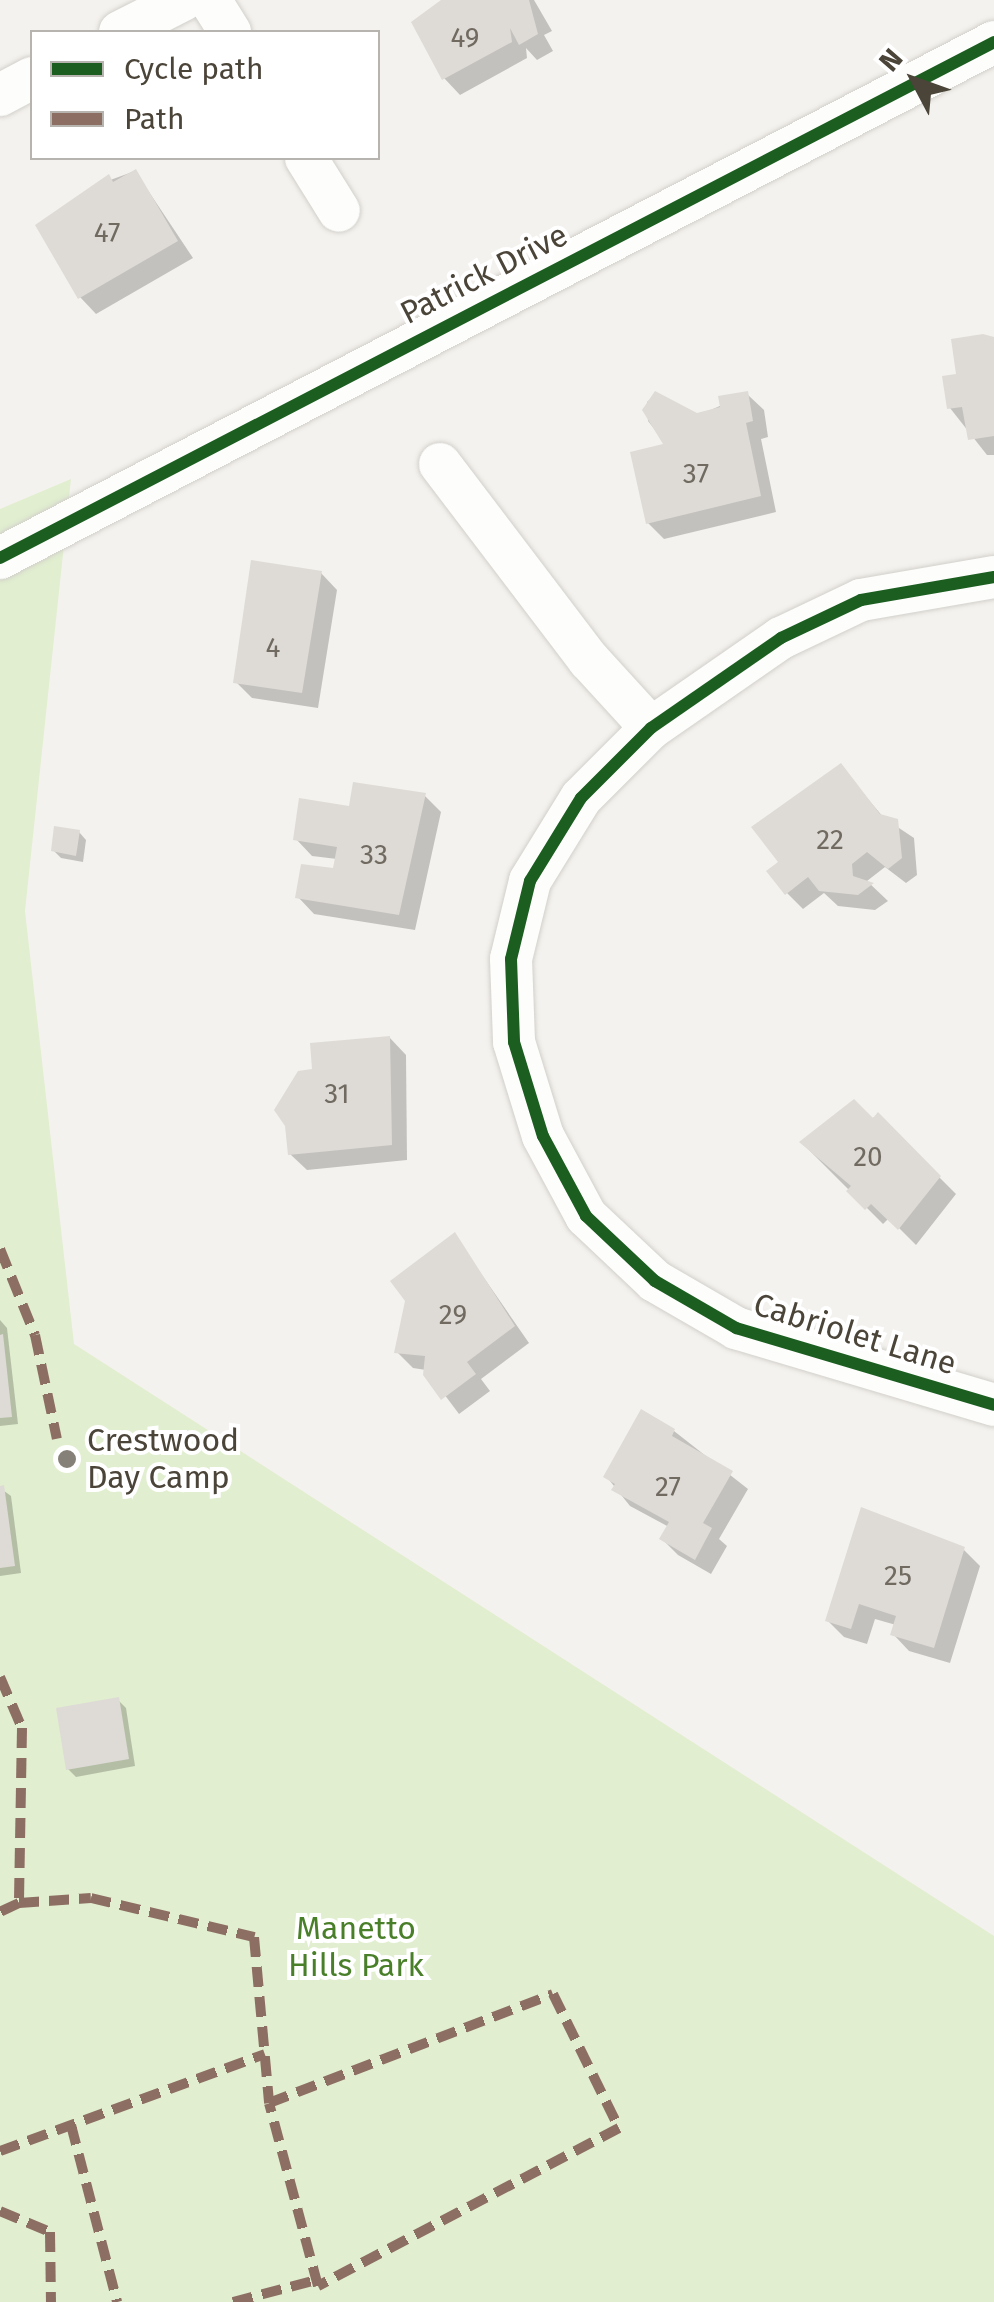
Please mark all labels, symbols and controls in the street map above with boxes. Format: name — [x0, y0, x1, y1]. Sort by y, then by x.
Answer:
house number: 49 — [450, 21, 480, 55]
legend — [30, 30, 380, 160]
north arrow — [864, 30, 964, 130]
text: N — [872, 42, 910, 78]
text: Cycle path — [124, 51, 263, 87]
text: Path — [124, 101, 185, 137]
street label: Patrick Drive — [394, 215, 574, 333]
house number: 47 — [94, 216, 120, 250]
house number: 37 — [683, 457, 709, 491]
house number: 4 — [266, 631, 280, 665]
house number: 22 — [816, 823, 844, 857]
house number: 33 — [360, 838, 388, 872]
house number: 31 — [324, 1077, 350, 1111]
house number: 20 — [853, 1140, 883, 1174]
street label: Cabriolet Lane — [749, 1285, 961, 1383]
house number: 29 — [439, 1298, 467, 1332]
place label: Crestwood Day Camp — [87, 1422, 239, 1497]
marker: Crestwood Day Camp — [56, 1448, 78, 1470]
house number: 27 — [655, 1470, 681, 1504]
house number: 25 — [884, 1559, 912, 1593]
park label: Manetto Hills Park — [288, 1910, 424, 1985]

